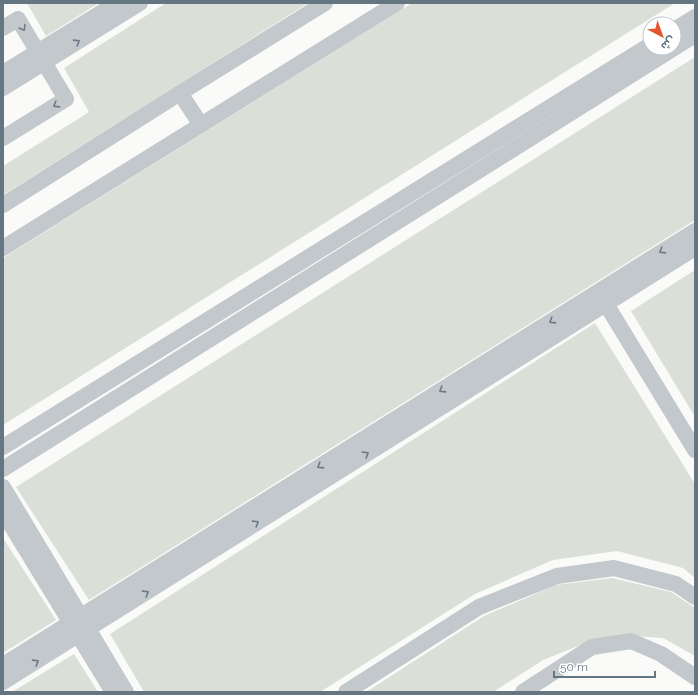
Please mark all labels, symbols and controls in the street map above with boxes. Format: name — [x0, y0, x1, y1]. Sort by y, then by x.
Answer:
north arrow — [642, 16, 682, 56]
one-way arrow — [19, 24, 26, 31]
text: ش — [658, 33, 678, 53]
one-way arrow — [73, 39, 80, 47]
one-way arrow — [53, 100, 60, 107]
one-way arrow — [659, 247, 666, 254]
one-way arrow — [549, 316, 556, 323]
one-way arrow — [439, 385, 446, 392]
one-way arrow — [362, 452, 369, 459]
one-way arrow — [317, 461, 324, 469]
one-way arrow — [252, 521, 259, 528]
one-way arrow — [142, 590, 149, 597]
scale bar — [554, 653, 655, 679]
one-way arrow — [32, 659, 39, 666]
text: 50 m — [560, 660, 588, 674]

